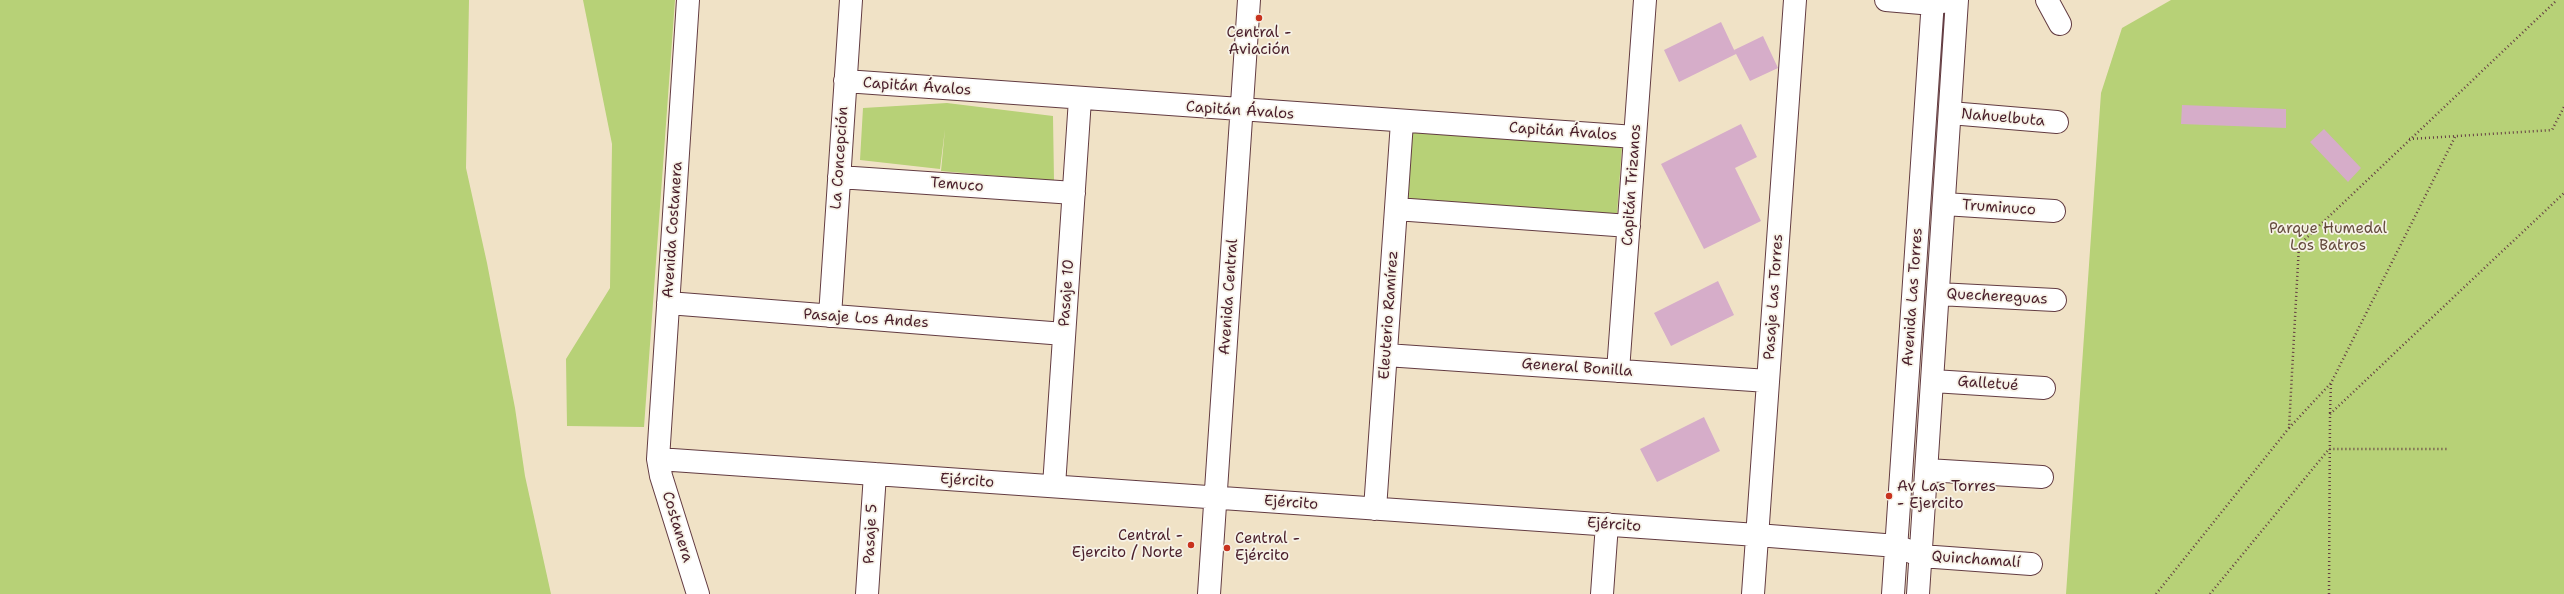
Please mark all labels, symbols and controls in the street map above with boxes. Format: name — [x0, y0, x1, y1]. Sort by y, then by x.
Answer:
marker: Central - Aviación — [1254, 13, 1264, 23]
place label: Central - Aviación — [1227, 24, 1291, 59]
street label: Capitán Ávalos — [862, 74, 972, 100]
street label: Capitán Ávalos — [1185, 98, 1295, 124]
street label: Nahuelbuta — [1960, 105, 2046, 131]
street label: La Concepción — [827, 106, 853, 210]
street label: Capitán Ávalos — [1508, 119, 1618, 145]
street label: Capitán Trizanos — [1619, 123, 1645, 247]
street label: Avenida Costanera — [659, 161, 687, 299]
street label: Temuco — [930, 174, 984, 196]
street label: Truminuco — [1961, 196, 2037, 220]
park label: Parque Humedal Los Batros — [2269, 220, 2387, 255]
street label: Avenida Las Torres — [1899, 227, 1927, 367]
street label: Pasaje Las Torres — [1761, 233, 1787, 361]
street label: Avenida Central — [1216, 238, 1242, 356]
street label: Eleuterio Ramírez — [1376, 250, 1402, 380]
street label: Pasaje 10 — [1056, 259, 1078, 327]
street label: Quechereguas — [1946, 285, 2048, 309]
street label: Pasaje Los Andes — [803, 306, 929, 332]
street label: General Bonilla — [1521, 355, 1633, 381]
street label: Galletué — [1957, 373, 2019, 395]
street label: Ejército — [939, 470, 995, 492]
place label: Av Las Torres - Ejercito — [1897, 478, 1996, 513]
street label: Costanera — [658, 489, 696, 565]
marker: Av Las Torres - Ejercito — [1884, 491, 1894, 501]
street label: Ejército — [1263, 492, 1319, 514]
street label: Pasaje 5 — [860, 503, 882, 565]
street label: Ejército — [1586, 514, 1642, 536]
place label: Central - Ejercito / Norte — [1072, 527, 1183, 562]
place label: Central - Ejército — [1235, 530, 1300, 565]
marker: Central - Ejercito / Norte — [1186, 540, 1196, 550]
marker: Central - Ejército — [1222, 543, 1232, 553]
street label: Quinchamalí — [1931, 548, 2021, 572]

